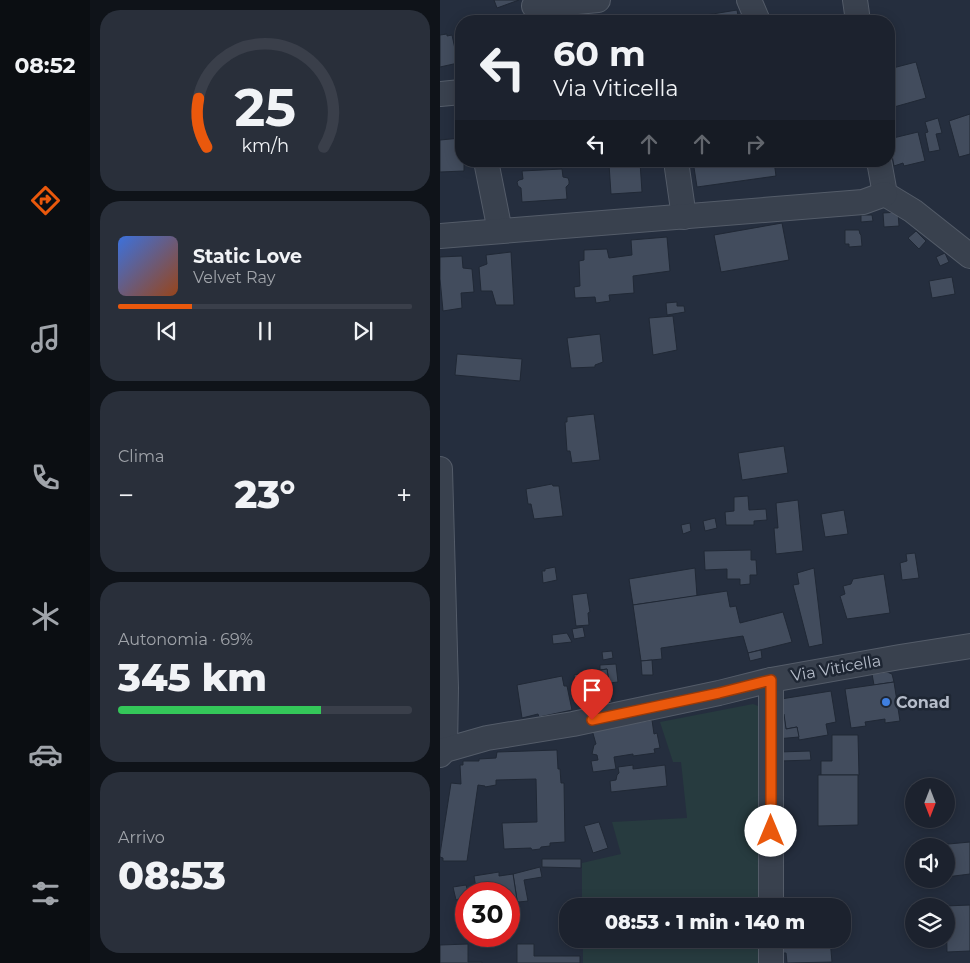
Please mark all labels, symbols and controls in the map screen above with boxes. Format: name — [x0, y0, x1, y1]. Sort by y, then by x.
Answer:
text: 60 m — [553, 32, 646, 75]
icon: left — [470, 35, 535, 100]
text: 08:52 — [14, 52, 76, 79]
text: Via Viticella — [553, 75, 678, 102]
text: 25 — [234, 76, 296, 139]
icon: left — [582, 130, 610, 158]
icon: ahead — [635, 130, 663, 158]
icon: ahead — [688, 130, 716, 158]
icon: right — [741, 130, 769, 158]
text: km/h — [241, 135, 289, 156]
icon: directions — [28, 183, 63, 218]
text: Static Love — [193, 245, 302, 268]
text: Velvet Ray — [193, 268, 275, 287]
icon: previous — [153, 317, 181, 345]
icon: pause — [251, 317, 279, 345]
icon: next — [349, 317, 377, 345]
icon: music — [28, 321, 63, 356]
text: Clima — [118, 447, 164, 466]
icon: phone — [28, 460, 63, 495]
text: 23° — [235, 471, 295, 518]
text: − — [118, 478, 134, 512]
text: + — [396, 478, 412, 512]
icon: climate — [28, 599, 63, 634]
text: Autonomia · 69% — [118, 630, 253, 649]
street label: Via Viticella — [789, 651, 883, 685]
text: 345 km — [118, 654, 267, 701]
pin — [571, 669, 613, 720]
icon: arrive — [578, 676, 606, 704]
place label: Conad — [896, 693, 950, 712]
marker: Conad — [880, 696, 892, 708]
icon: car — [28, 737, 63, 772]
north arrow — [905, 778, 955, 828]
map controls — [905, 778, 955, 948]
position arrow — [744, 804, 796, 856]
text: Arrivo — [118, 828, 165, 847]
button: sound — [905, 838, 955, 888]
text: 08:53 — [118, 852, 226, 899]
icon: filters — [28, 876, 63, 911]
speed limit sign: 30 — [455, 882, 520, 947]
button: layers — [905, 898, 955, 948]
text: 08:53 · 1 min · 140 m — [605, 911, 805, 934]

